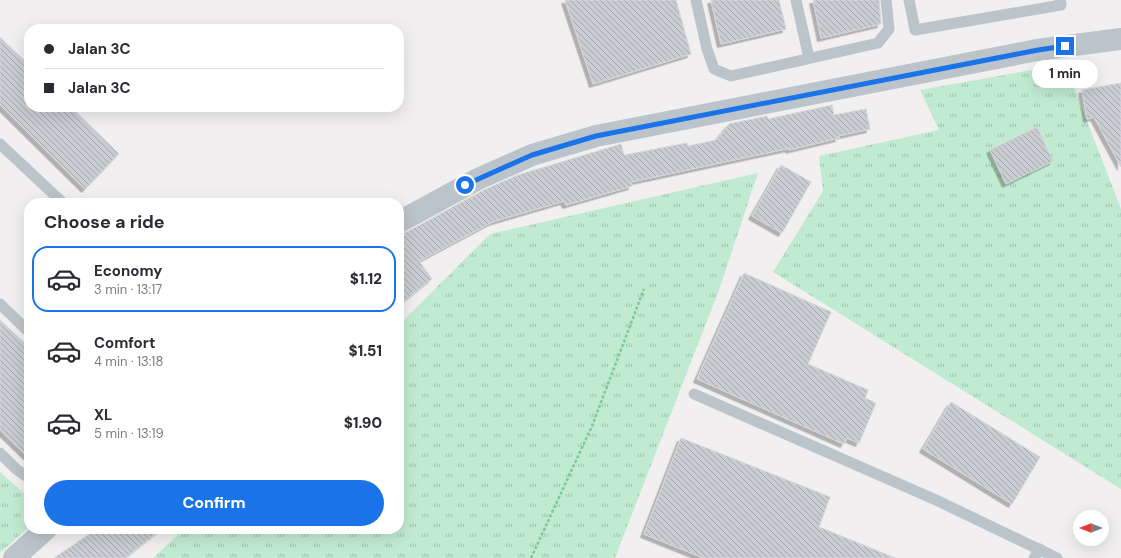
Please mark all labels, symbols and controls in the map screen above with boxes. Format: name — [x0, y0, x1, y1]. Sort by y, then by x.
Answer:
route end — [1056, 37, 1074, 55]
text: Jalan 3C — [68, 39, 131, 59]
callout: 1 min — [1032, 60, 1098, 88]
text: 1 min — [1049, 65, 1081, 82]
text: Jalan 3C — [68, 78, 131, 98]
route start — [456, 176, 474, 194]
text: Choose a ride — [44, 210, 165, 234]
icon: car — [46, 261, 82, 297]
text: Economy — [94, 261, 162, 281]
text: $1.12 — [350, 269, 382, 289]
text: 3 min · 13:17 — [94, 281, 162, 298]
icon: car — [46, 333, 82, 369]
text: Comfort — [94, 333, 155, 353]
text: $1.51 — [349, 341, 382, 361]
text: 4 min · 13:18 — [94, 353, 163, 370]
icon: car — [46, 405, 82, 441]
text: XL — [94, 405, 112, 425]
text: $1.90 — [344, 413, 382, 433]
text: 5 min · 13:19 — [94, 425, 164, 442]
button: Confirm — [44, 480, 384, 526]
north arrow — [1073, 510, 1109, 546]
map controls — [1073, 510, 1109, 546]

